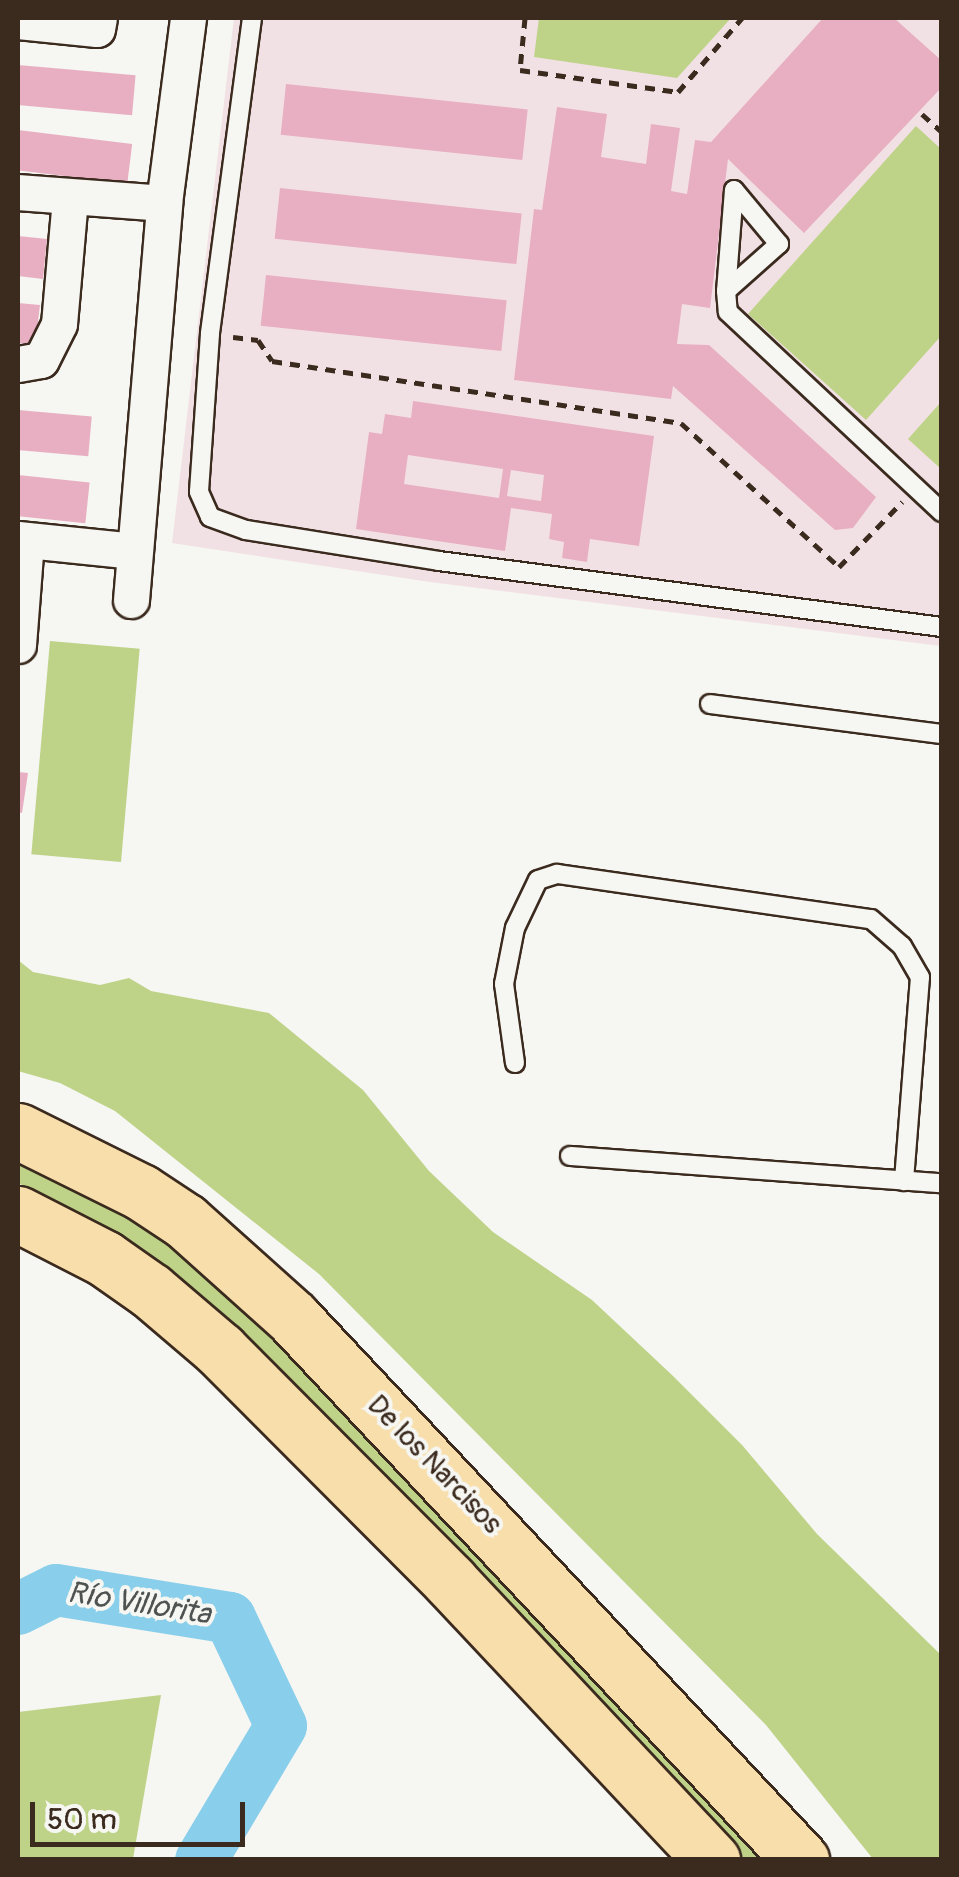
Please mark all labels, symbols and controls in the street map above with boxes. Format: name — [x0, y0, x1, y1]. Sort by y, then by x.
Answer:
street label: De los Narcisos — [360, 1389, 508, 1541]
water label: Río Villorita — [65, 1575, 213, 1633]
scale bar — [35, 1782, 250, 1844]
text: 50 m — [47, 1801, 117, 1838]

